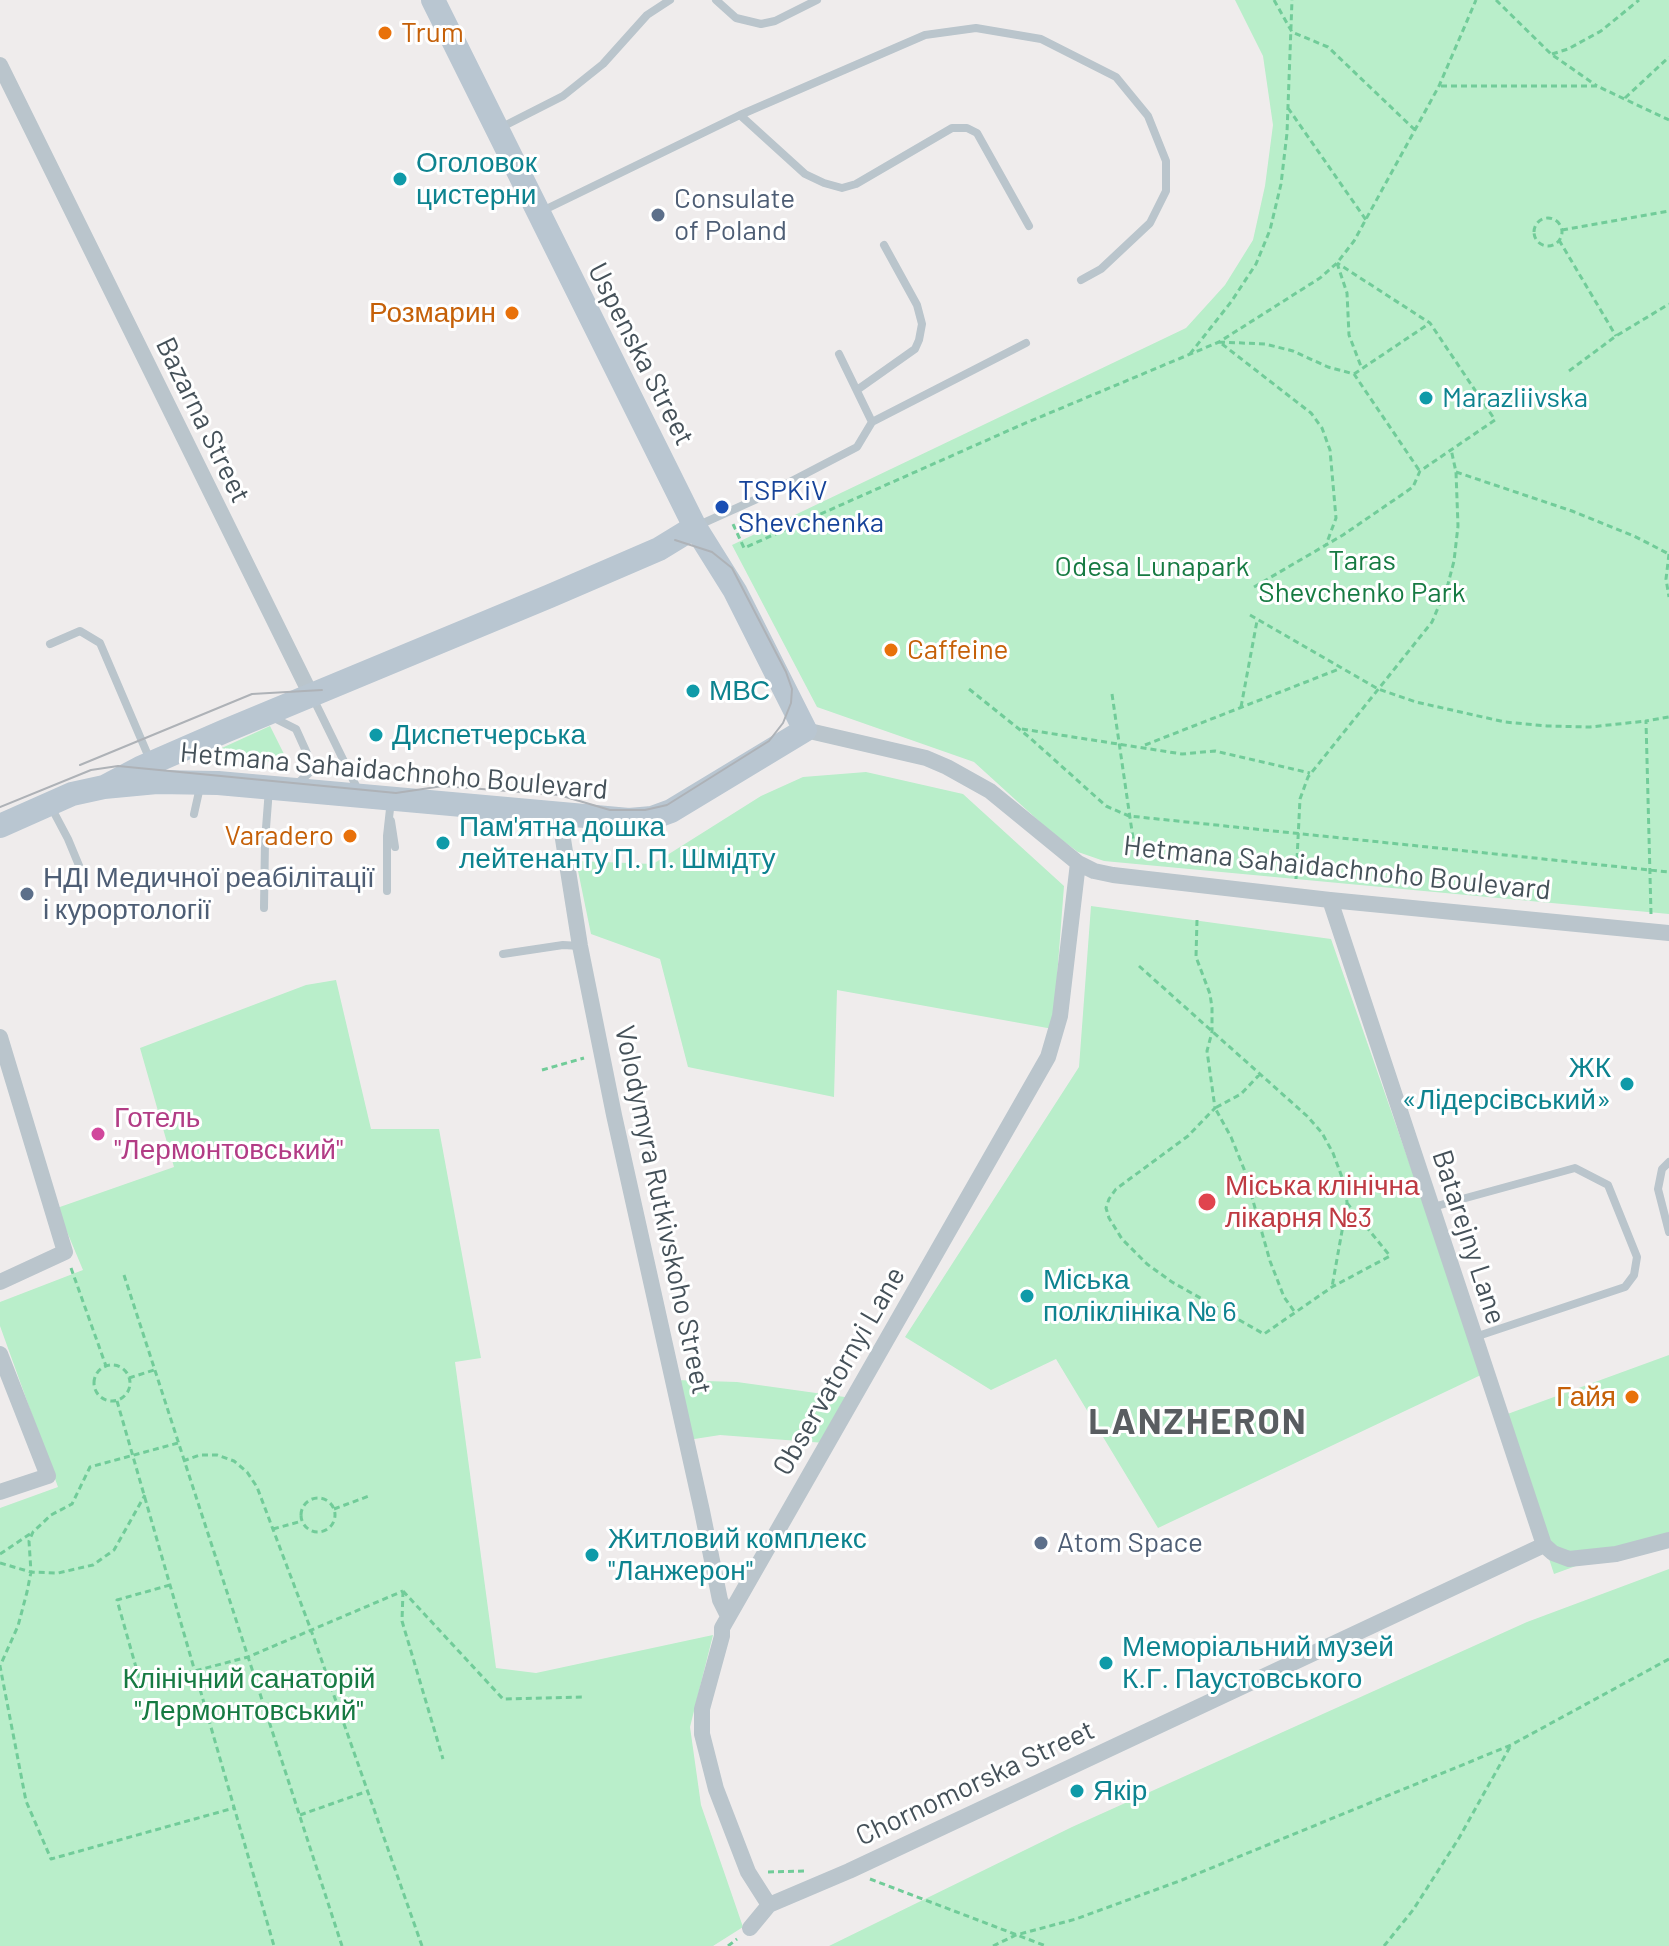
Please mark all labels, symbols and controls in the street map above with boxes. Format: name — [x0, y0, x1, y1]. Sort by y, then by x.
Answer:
place label: Trum — [401, 16, 464, 50]
marker: Trum — [376, 24, 394, 42]
place label: Оголовок цистерни — [416, 146, 537, 212]
marker: Оголовок цистерни — [391, 170, 409, 188]
place label: Consulate of Poland — [674, 182, 795, 248]
marker: Consulate of Poland — [649, 206, 667, 224]
street label: Uspenska Street — [581, 257, 701, 451]
place label: Розмарин — [369, 296, 496, 330]
marker: Розмарин — [503, 304, 521, 322]
street label: Bazarna Street — [148, 332, 258, 508]
place label: Marazliivska — [1442, 381, 1588, 415]
marker: Marazliivska — [1417, 389, 1435, 407]
place label: TSPKiV Shevchenka — [738, 474, 884, 540]
marker: TSPKiV Shevchenka — [713, 498, 731, 516]
park label: Taras Shevchenko Park — [1258, 544, 1466, 610]
park label: Odesa Lunapark — [1054, 550, 1250, 584]
place label: Caffeine — [907, 633, 1008, 667]
marker: Caffeine — [882, 641, 900, 659]
place label: МВС — [709, 674, 770, 708]
marker: МВС — [684, 682, 702, 700]
place label: Диспетчерська — [392, 718, 586, 752]
marker: Диспетчерська — [367, 726, 385, 744]
street label: Hetmana Sahaidachnoho Boulevard — [179, 736, 609, 806]
place label: Пам'ятна дошка лейтенанту П. П. Шмідту — [459, 810, 775, 876]
place label: Varadero — [225, 819, 334, 853]
marker: Varadero — [341, 827, 359, 845]
street label: Hetmana Sahaidachnoho Boulevard — [1122, 829, 1552, 907]
marker: Пам'ятна дошка лейтенанту П. П. Шмідту — [434, 834, 452, 852]
place label: НДІ Медичної реабілітації і курортології — [43, 861, 375, 927]
marker: НДІ Медичної реабілітації і курортології — [18, 885, 36, 903]
street label: Volodymyra Rutkivskoho Street — [607, 1022, 719, 1398]
place label: ЖК «Лідерсівський» — [1402, 1051, 1611, 1117]
marker: ЖК «Лідерсівський» — [1618, 1075, 1636, 1093]
place label: Готель "Лермонтовський" — [114, 1101, 343, 1167]
marker: Готель "Лермонтовський" — [89, 1125, 107, 1143]
street label: Batarejny Lane — [1425, 1146, 1513, 1328]
place label: Міська клінічна лікарня №3 — [1225, 1169, 1420, 1235]
marker: Міська клінічна лікарня №3 — [1196, 1191, 1218, 1213]
street label: Observatornyi Lane — [766, 1261, 912, 1481]
place label: Міська поліклініка № 6 — [1043, 1263, 1237, 1329]
marker: Міська поліклініка № 6 — [1018, 1287, 1036, 1305]
place label: Гайя — [1556, 1380, 1616, 1414]
marker: Гайя — [1623, 1388, 1641, 1406]
district label: LANZHERON — [1088, 1400, 1308, 1444]
place label: Житловий комплекс "Ланжерон" — [608, 1522, 867, 1588]
place label: Atom Space — [1057, 1526, 1203, 1560]
marker: Atom Space — [1032, 1534, 1050, 1552]
marker: Житловий комплекс "Ланжерон" — [583, 1546, 601, 1564]
place label: Меморіальний музей К.Г. Паустовського — [1122, 1630, 1394, 1696]
marker: Меморіальний музей К.Г. Паустовського — [1097, 1654, 1115, 1672]
park label: Клінічний санаторій "Лермонтовський" — [123, 1662, 375, 1728]
street label: Chornomorska Street — [850, 1713, 1100, 1853]
place label: Якір — [1093, 1774, 1147, 1808]
marker: Якір — [1068, 1782, 1086, 1800]

